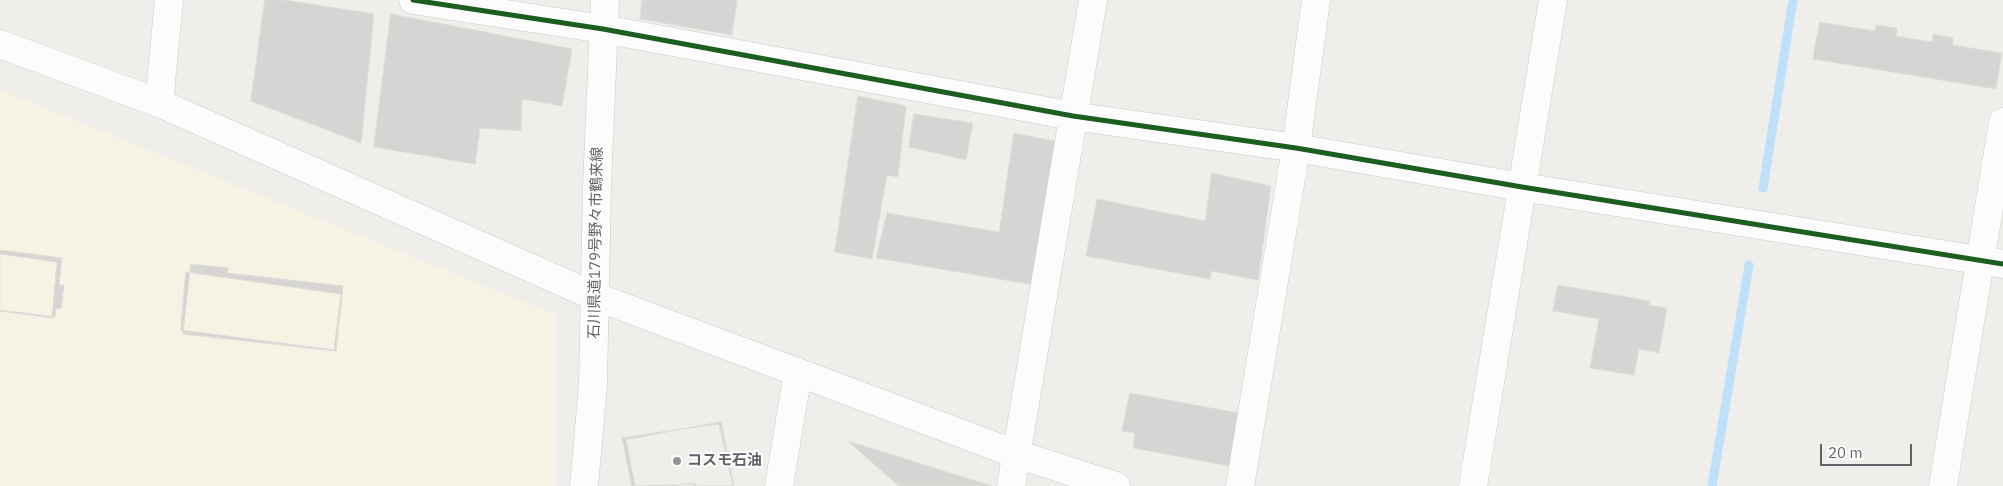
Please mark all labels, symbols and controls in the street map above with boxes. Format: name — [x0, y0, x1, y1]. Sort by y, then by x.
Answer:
street label: 石川県道179号野々市鶴来線 — [585, 147, 607, 339]
scale bar — [1823, 434, 1916, 466]
text: 20 m — [1828, 443, 1863, 462]
place label: コスモ石油 — [687, 452, 762, 470]
marker: コスモ石油 — [671, 455, 683, 467]

